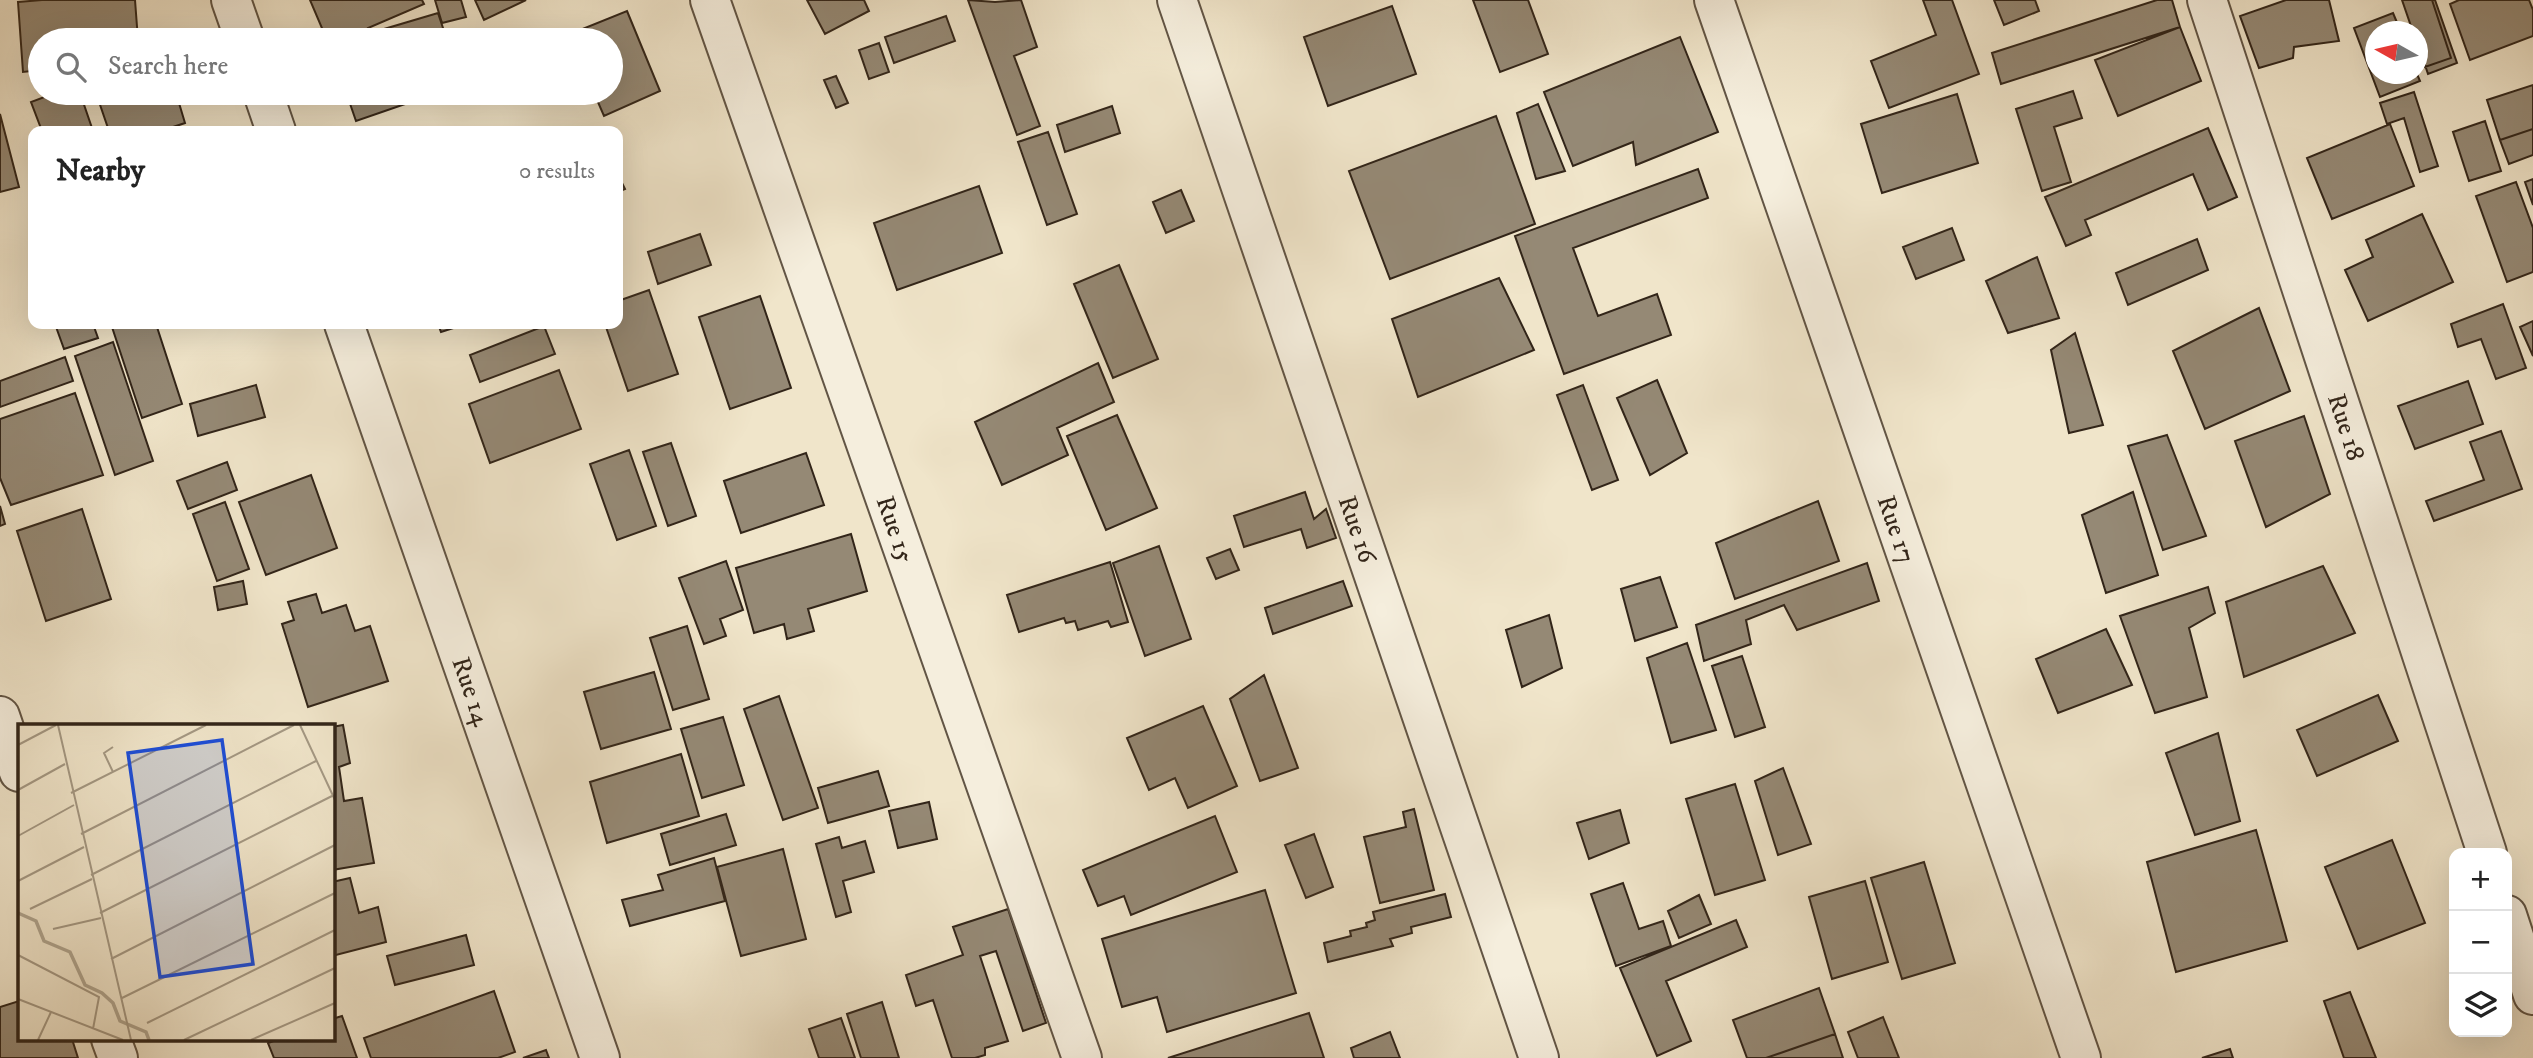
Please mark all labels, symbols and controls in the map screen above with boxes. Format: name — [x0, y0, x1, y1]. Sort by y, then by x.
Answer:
north arrow — [2365, 21, 2428, 84]
search box — [28, 28, 623, 105]
icon: search — [52, 48, 90, 86]
text: Search here — [108, 50, 228, 83]
text: Nearby — [56, 153, 145, 190]
text: 0 results — [519, 157, 595, 186]
street label: Rue 18 — [2319, 390, 2372, 465]
street label: Rue 16 — [1330, 491, 1384, 569]
street label: Rue 17 — [1869, 491, 1922, 568]
street label: Rue 15 — [868, 492, 921, 567]
street label: Rue 14 — [443, 653, 498, 731]
inset map — [18, 724, 334, 1040]
map controls — [2449, 848, 2512, 1037]
button: + — [2449, 848, 2512, 911]
button: − — [2449, 911, 2512, 974]
button: layers — [2449, 974, 2512, 1037]

